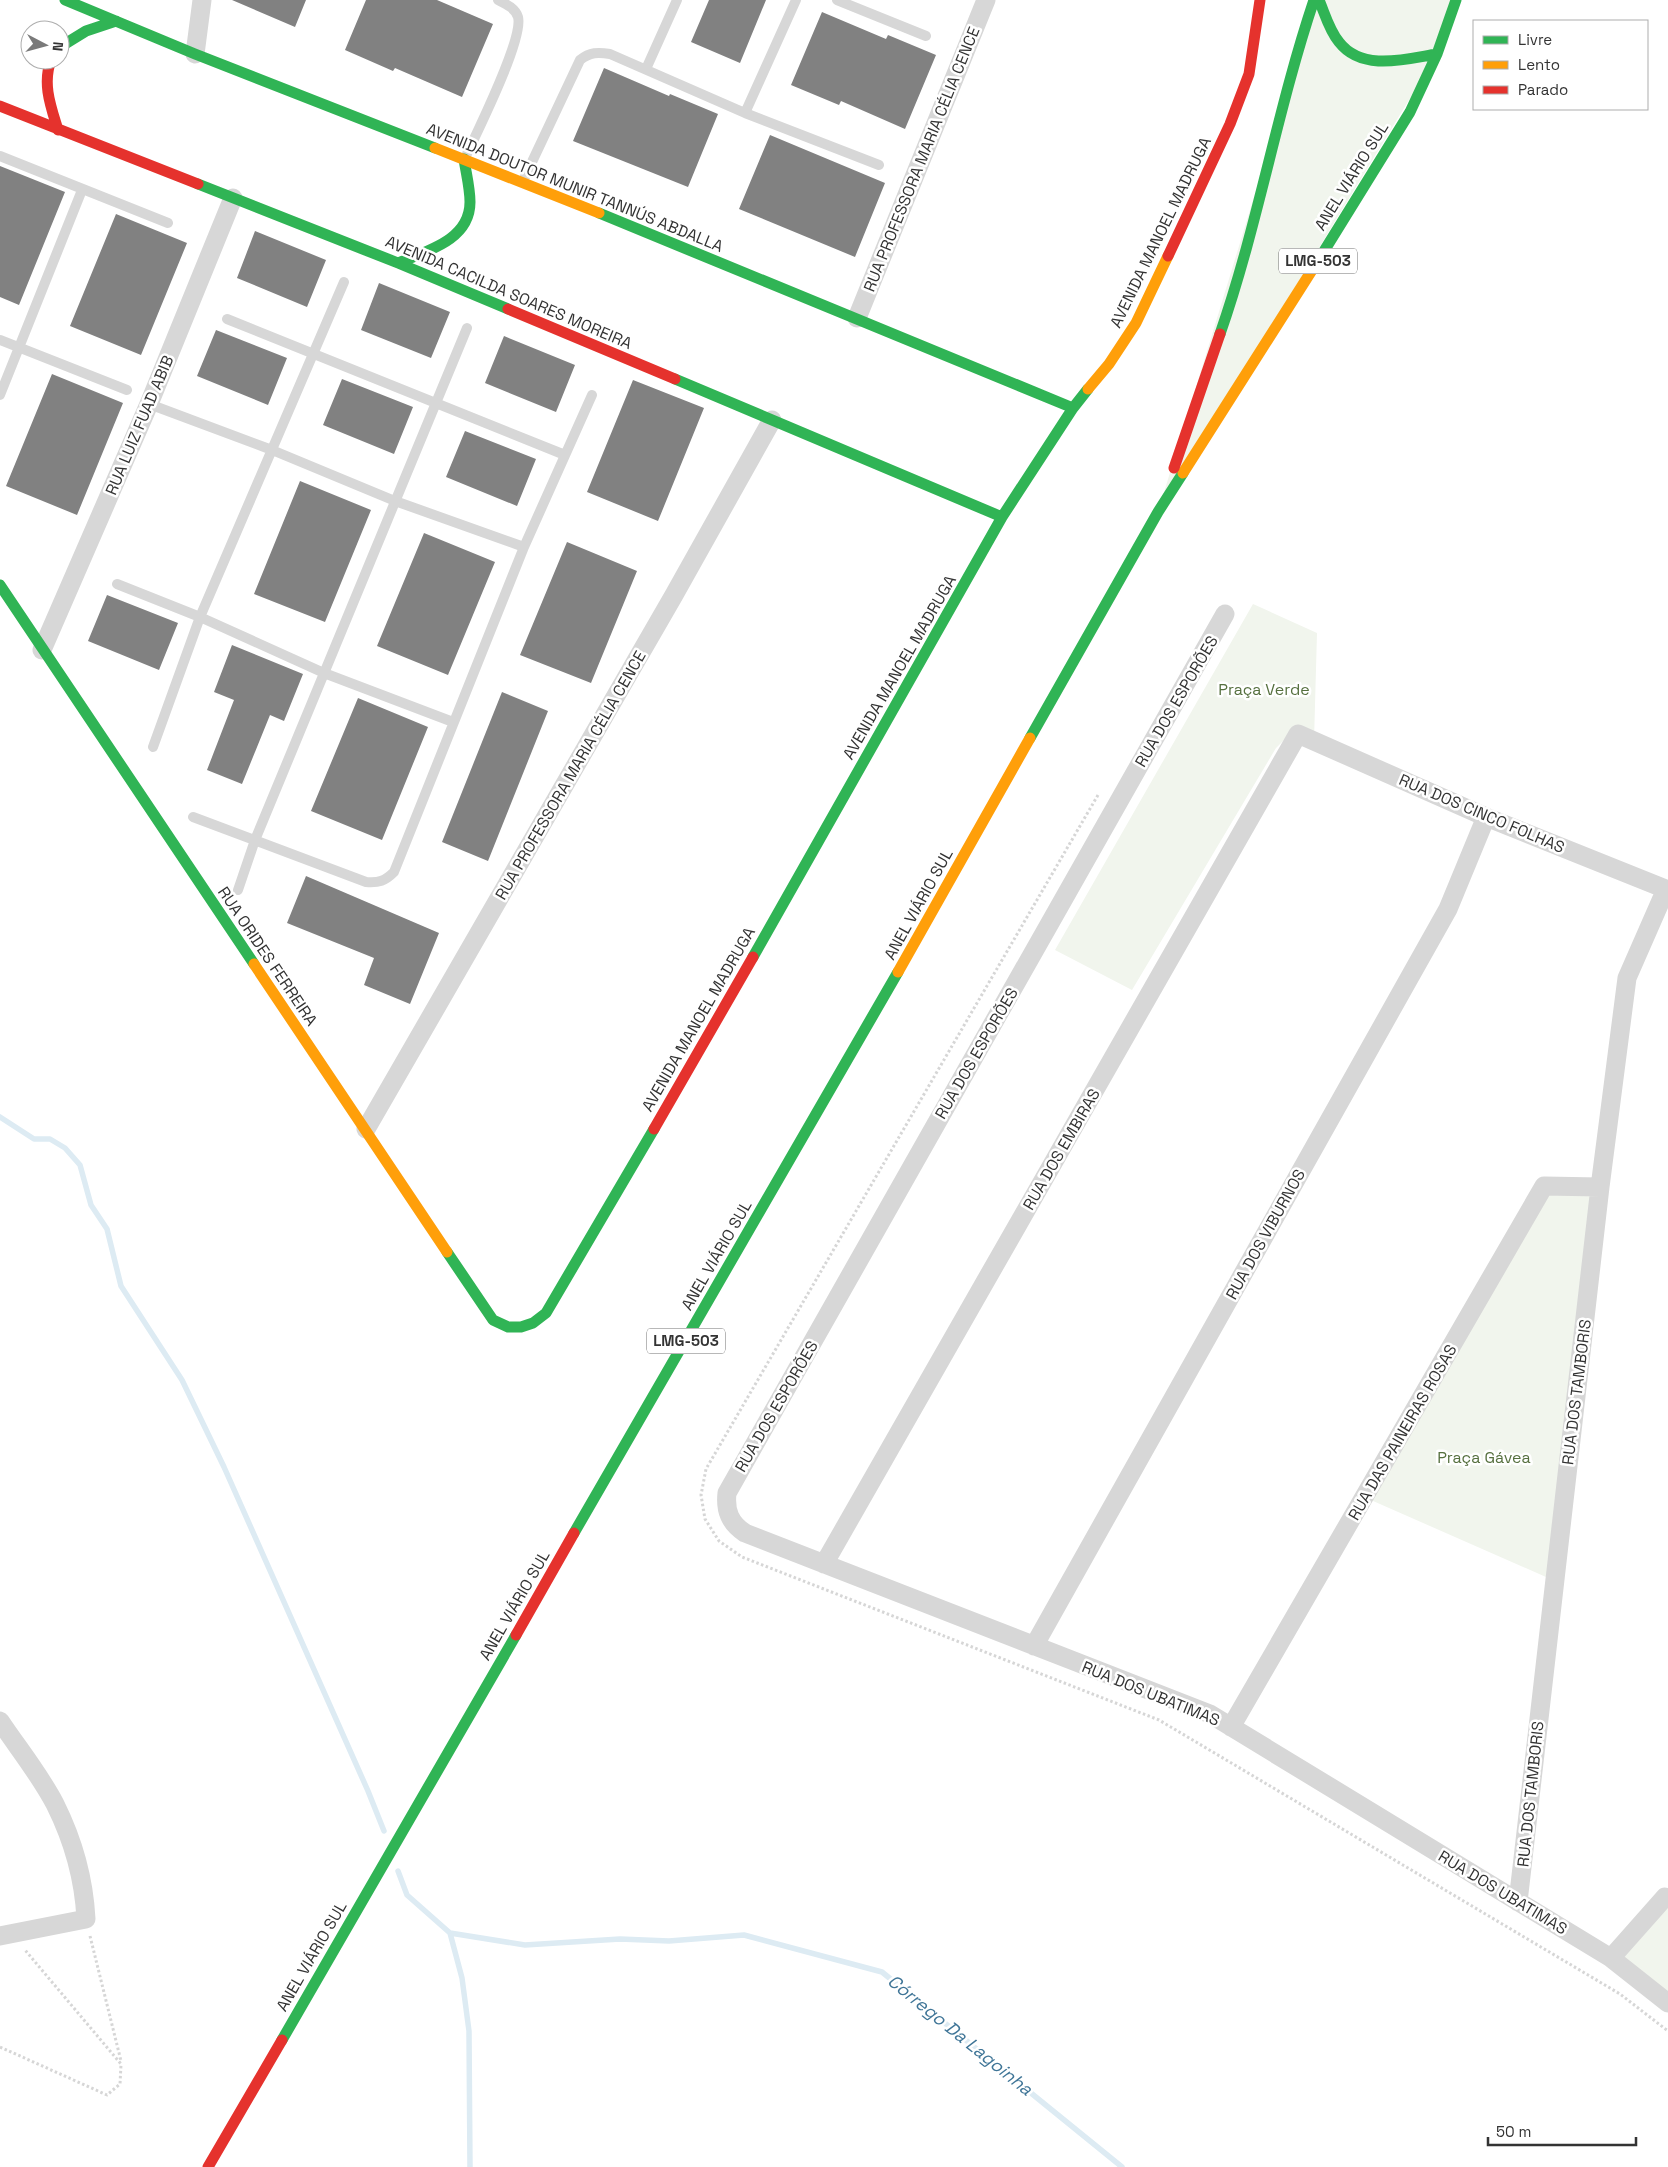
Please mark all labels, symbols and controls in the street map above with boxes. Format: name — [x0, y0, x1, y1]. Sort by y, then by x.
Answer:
north arrow — [20, 20, 70, 70]
legend — [1473, 20, 1648, 110]
street label: RUA PROFESSORA MARIA CÉLIA CENCE — [859, 24, 984, 295]
text: Livre — [1518, 30, 1552, 49]
text: N — [48, 41, 67, 52]
text: Lento — [1518, 55, 1560, 74]
text: Parado — [1518, 80, 1568, 99]
street label: AVENIDA DOUTOR MUNIR TANNÚS ABDALLA — [423, 118, 726, 257]
street label: ANEL VIÁRIO SUL — [1310, 118, 1393, 234]
street label: AVENIDA MANOEL MADRUGA — [1105, 133, 1216, 331]
street label: AVENIDA CACILDA SOARES MOREIRA — [382, 231, 635, 354]
road number: LMG-503 — [1279, 248, 1357, 274]
street label: RUA LUIZ FUAD ABIB — [101, 352, 178, 498]
street label: AVENIDA MANOEL MADRUGA — [838, 571, 961, 763]
street label: RUA DOS ESPORÕES — [1130, 632, 1223, 771]
street label: RUA PROFESSORA MARIA CÉLIA CENCE — [490, 647, 651, 903]
park label: Praça Verde — [1218, 679, 1310, 700]
street label: RUA DOS CINCO FOLHAS — [1396, 769, 1568, 858]
street label: ANEL VIÁRIO SUL — [879, 845, 958, 963]
street label: RUA ORIDES FERREIRA — [213, 883, 322, 1030]
street label: AVENIDA MANOEL MADRUGA — [637, 923, 760, 1115]
street label: RUA DOS ESPORÕES — [930, 984, 1023, 1123]
street label: RUA DOS EMBIRAS — [1018, 1085, 1105, 1214]
street label: RUA DOS VIBURNOS — [1221, 1165, 1310, 1303]
street label: ANEL VIÁRIO SUL — [676, 1196, 757, 1314]
street label: RUA DOS TAMBORIS — [1557, 1318, 1596, 1466]
road number: LMG-503 — [647, 1328, 725, 1354]
street label: RUA DOS ESPORÕES — [730, 1337, 823, 1476]
street label: RUA DAS PAINEIRAS ROSAS — [1343, 1340, 1462, 1524]
park label: Praça Gávea — [1437, 1447, 1531, 1468]
street label: ANEL VIÁRIO SUL — [474, 1546, 555, 1664]
street label: RUA DOS UBATIMAS — [1079, 1656, 1223, 1731]
street label: RUA DOS TAMBORIS — [1512, 1720, 1549, 1868]
street label: RUA DOS UBATIMAS — [1434, 1846, 1571, 1939]
street label: ANEL VIÁRIO SUL — [271, 1897, 352, 2015]
water label: Córrego Da Lagoinha — [883, 1969, 1038, 2101]
scale bar — [1488, 2114, 1636, 2146]
text: 50 m — [1496, 2122, 1531, 2141]

